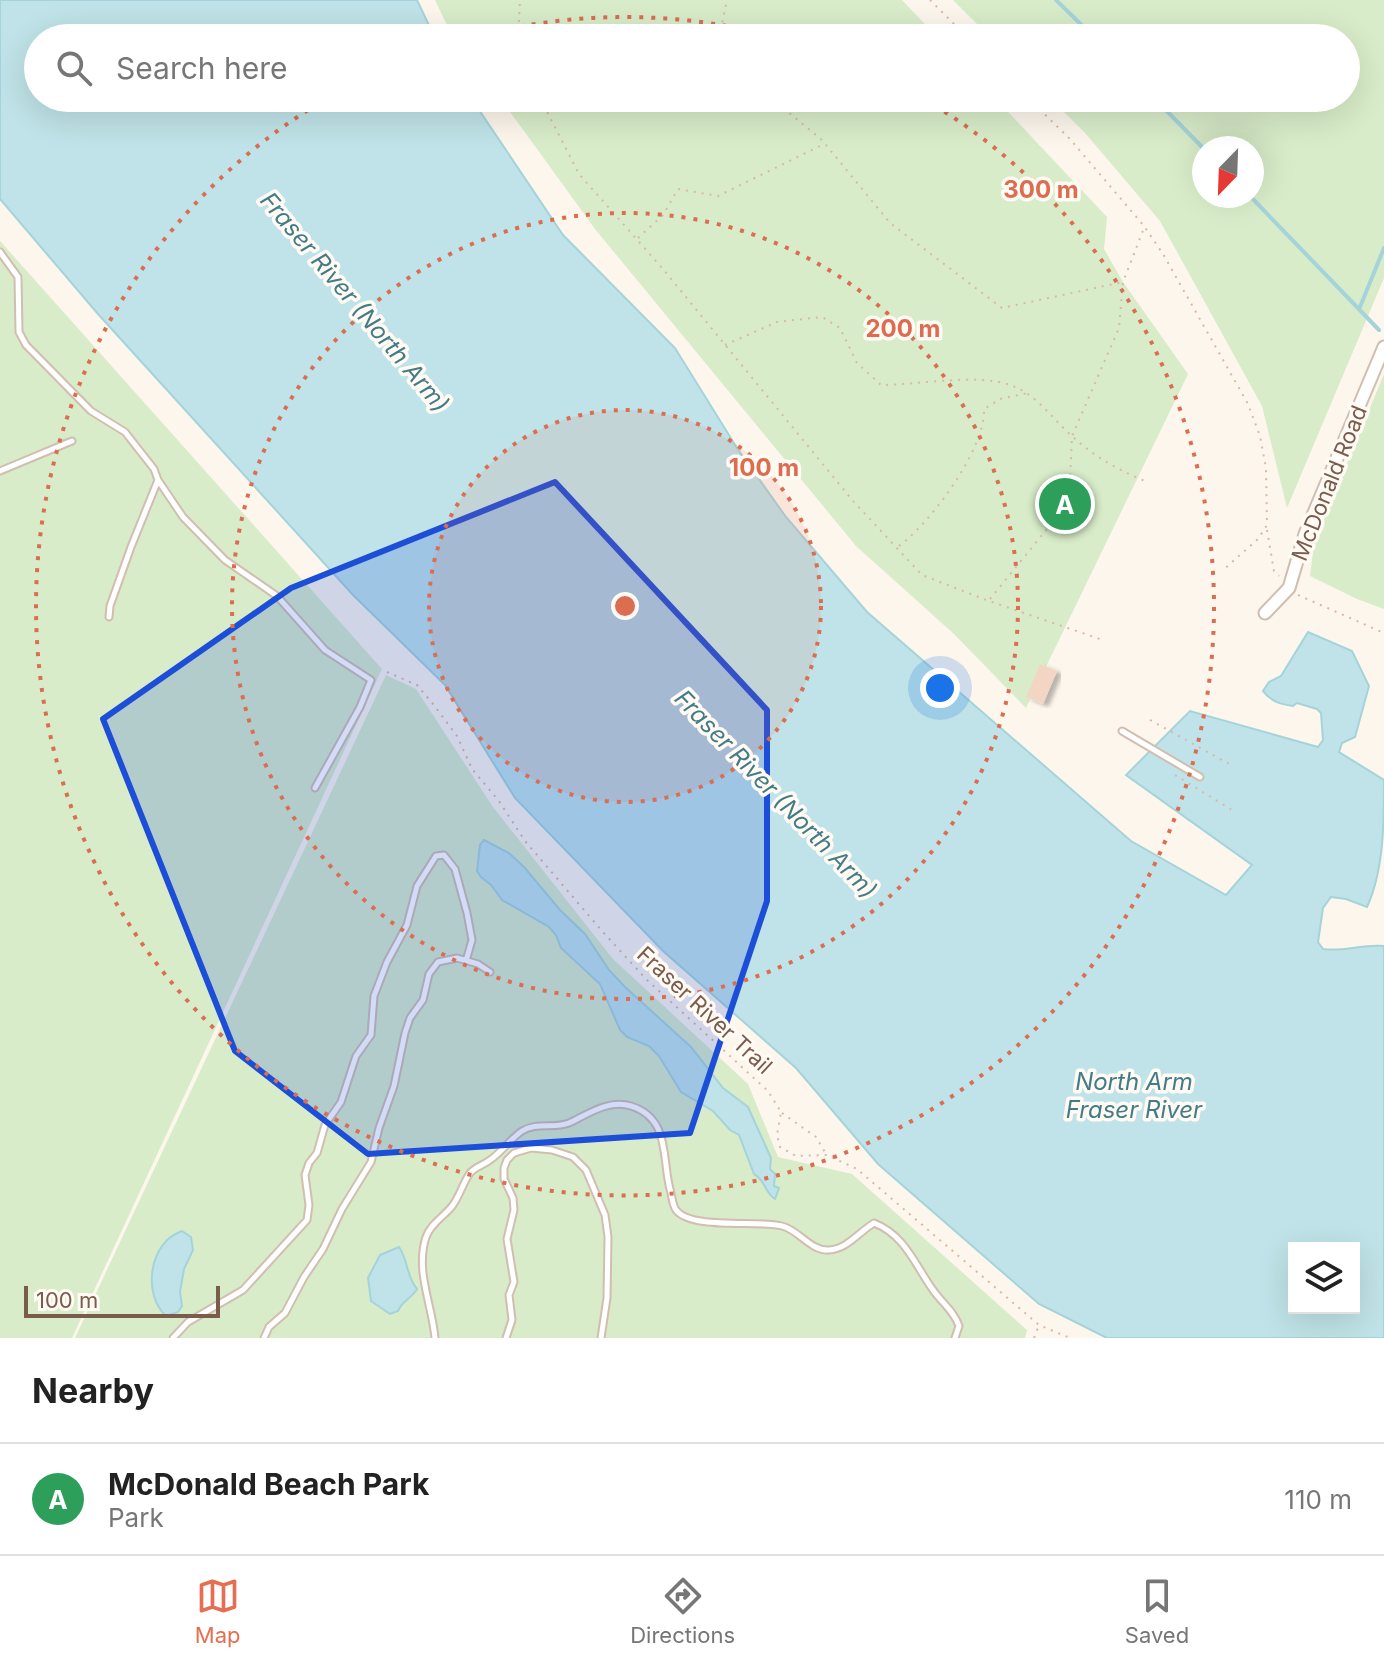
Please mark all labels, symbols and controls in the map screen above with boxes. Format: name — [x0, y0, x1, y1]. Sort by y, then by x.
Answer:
search box — [24, 24, 1360, 112]
icon: search — [52, 46, 96, 90]
text: Search here — [116, 50, 288, 86]
north arrow — [1192, 136, 1264, 208]
text: 300 m — [1003, 175, 1079, 204]
water label: Fraser River (North Arm) — [254, 186, 456, 418]
text: 200 m — [865, 314, 941, 343]
street label: McDonald Road — [1286, 402, 1372, 564]
text: 100 m — [729, 453, 799, 482]
pin: A — [1039, 474, 1091, 534]
centre of rings — [611, 592, 639, 620]
your location — [920, 668, 960, 708]
water label: Fraser River (North Arm) — [669, 684, 883, 904]
street label: Fraser River Trail — [632, 941, 778, 1079]
water label: North Arm Fraser River — [1066, 1067, 1203, 1124]
map controls — [1288, 1242, 1360, 1314]
button: layers — [1288, 1242, 1360, 1314]
scale bar — [24, 1282, 220, 1318]
text: 100 m — [36, 1287, 98, 1313]
text: Nearby — [32, 1370, 154, 1411]
text: McDonald Beach Park — [108, 1466, 429, 1502]
text: A — [48, 1484, 68, 1515]
text: 110 m — [1284, 1484, 1352, 1515]
text: Park — [108, 1502, 164, 1533]
tab: Map — [195, 1574, 241, 1648]
tab: Directions — [630, 1574, 735, 1648]
tab: Saved — [1125, 1574, 1189, 1648]

